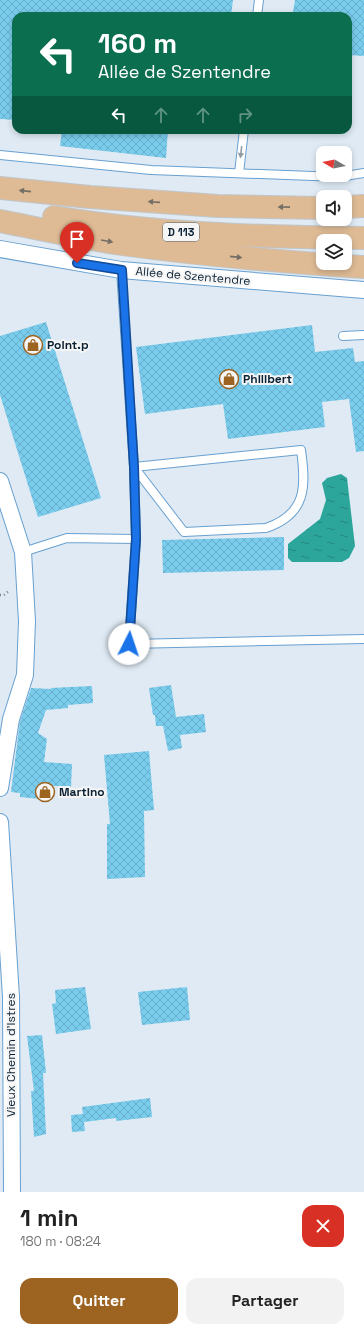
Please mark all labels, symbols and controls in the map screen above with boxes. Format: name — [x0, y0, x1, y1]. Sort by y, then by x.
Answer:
text: 160 m — [98, 25, 177, 61]
icon: left — [32, 28, 84, 80]
text: Allée de Szentendre — [98, 60, 271, 83]
icon: left — [108, 104, 130, 126]
icon: ahead — [150, 104, 172, 126]
icon: ahead — [192, 104, 214, 126]
icon: right — [234, 104, 256, 126]
one-way arrow — [238, 146, 244, 158]
north arrow — [316, 146, 352, 182]
map controls — [316, 146, 352, 270]
one-way arrow — [19, 188, 31, 194]
button: sound — [316, 190, 352, 226]
one-way arrow — [148, 198, 160, 205]
one-way arrow — [277, 204, 290, 210]
pin — [60, 222, 94, 263]
road number: D 113 — [163, 223, 199, 241]
icon: arrive — [66, 228, 88, 250]
button: layers — [316, 234, 352, 270]
one-way arrow — [101, 238, 113, 244]
one-way arrow — [230, 254, 242, 260]
street label: Allée de Szentendre — [135, 263, 251, 289]
shop icon: Point.p — [22, 334, 44, 356]
place label: Point.p — [47, 337, 89, 353]
shop icon: Philibert — [218, 368, 240, 390]
place label: Philibert — [243, 371, 292, 387]
position arrow — [108, 623, 150, 665]
shop icon: Martino — [34, 781, 56, 803]
place label: Martino — [59, 784, 105, 800]
street label: Vieux Chemin d'Istres — [3, 993, 19, 1117]
text: 1 min — [20, 1202, 79, 1233]
button: close — [302, 1205, 344, 1247]
text: 180 m · 08:24 — [20, 1233, 101, 1250]
button: Quitter — [20, 1278, 178, 1324]
button: Partager — [186, 1278, 344, 1324]

